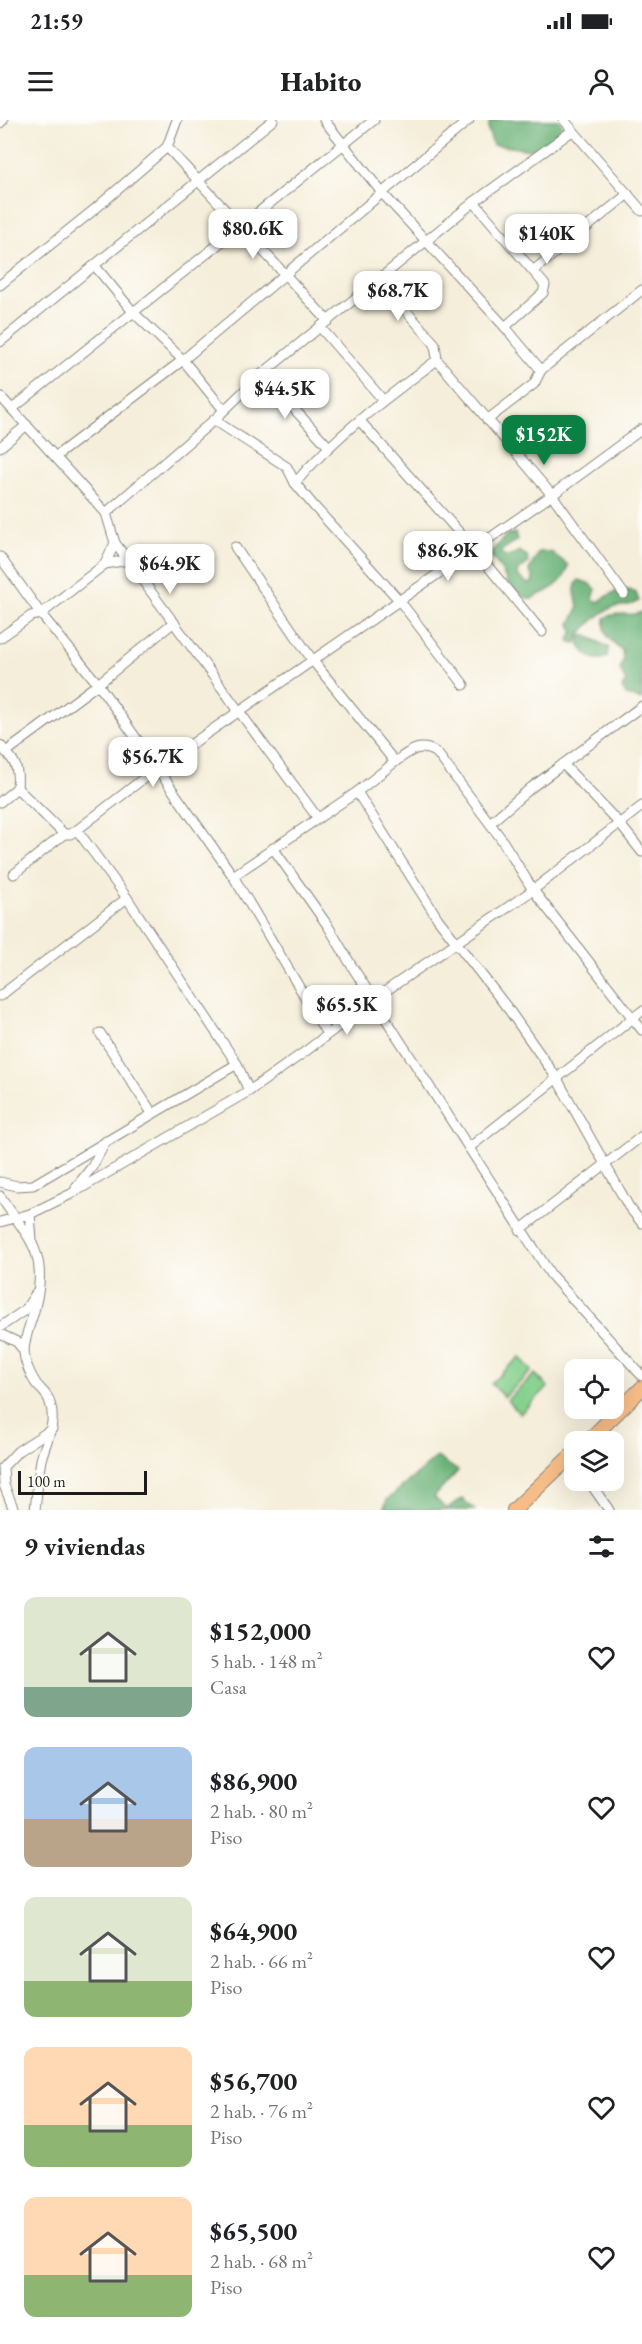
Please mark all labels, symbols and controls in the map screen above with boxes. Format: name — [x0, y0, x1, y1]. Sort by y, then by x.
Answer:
text: 21:59 — [30, 7, 83, 36]
text: Habito — [281, 64, 361, 99]
icon: menu — [24, 65, 57, 98]
icon: person — [585, 65, 618, 98]
pin: $80.6K — [204, 209, 302, 260]
pin: $140K — [505, 214, 589, 265]
text: $80.6K — [222, 215, 284, 241]
text: $140K — [519, 220, 575, 246]
pin: $68.7K — [349, 271, 447, 322]
text: $68.7K — [367, 277, 429, 303]
pin: $44.5K — [236, 369, 334, 420]
text: $44.5K — [254, 375, 316, 401]
pin: $152K — [502, 415, 586, 466]
text: $152K — [516, 421, 572, 447]
pin: $86.9K — [399, 531, 497, 582]
text: $86.9K — [417, 537, 479, 563]
pin: $64.9K — [121, 544, 219, 595]
text: $64.9K — [139, 550, 201, 576]
pin: $56.7K — [104, 737, 202, 788]
text: $56.7K — [122, 743, 184, 769]
pin: $65.5K — [298, 985, 396, 1036]
text: $65.5K — [316, 991, 378, 1017]
map controls — [564, 1359, 624, 1491]
button: locate — [564, 1359, 624, 1419]
button: layers — [564, 1431, 624, 1491]
scale bar — [18, 1468, 147, 1496]
text: 100 m — [27, 1471, 66, 1492]
text: 9 viviendas — [24, 1529, 145, 1563]
icon: filters — [585, 1530, 618, 1563]
text: $152,000 — [210, 1614, 311, 1648]
icon: home — [72, 1621, 144, 1693]
icon: heart — [585, 1641, 618, 1674]
text: 5 hab. · 148 m² — [210, 1648, 323, 1674]
text: Casa — [210, 1674, 247, 1700]
text: $86,900 — [210, 1764, 297, 1798]
icon: home — [72, 1771, 144, 1843]
icon: heart — [585, 1791, 618, 1824]
text: 2 hab. · 80 m² — [210, 1798, 313, 1824]
text: Piso — [210, 1824, 242, 1850]
text: $64,900 — [210, 1914, 297, 1948]
icon: home — [72, 1921, 144, 1993]
icon: heart — [585, 1941, 618, 1974]
text: 2 hab. · 66 m² — [210, 1948, 313, 1974]
text: Piso — [210, 1974, 242, 2000]
text: $56,700 — [210, 2064, 297, 2098]
icon: home — [72, 2071, 144, 2143]
icon: heart — [585, 2091, 618, 2124]
text: 2 hab. · 76 m² — [210, 2098, 313, 2124]
text: Piso — [210, 2124, 242, 2150]
text: $65,500 — [210, 2214, 297, 2248]
icon: home — [72, 2221, 144, 2293]
icon: heart — [585, 2241, 618, 2274]
text: 2 hab. · 68 m² — [210, 2248, 313, 2274]
text: Piso — [210, 2274, 242, 2300]

